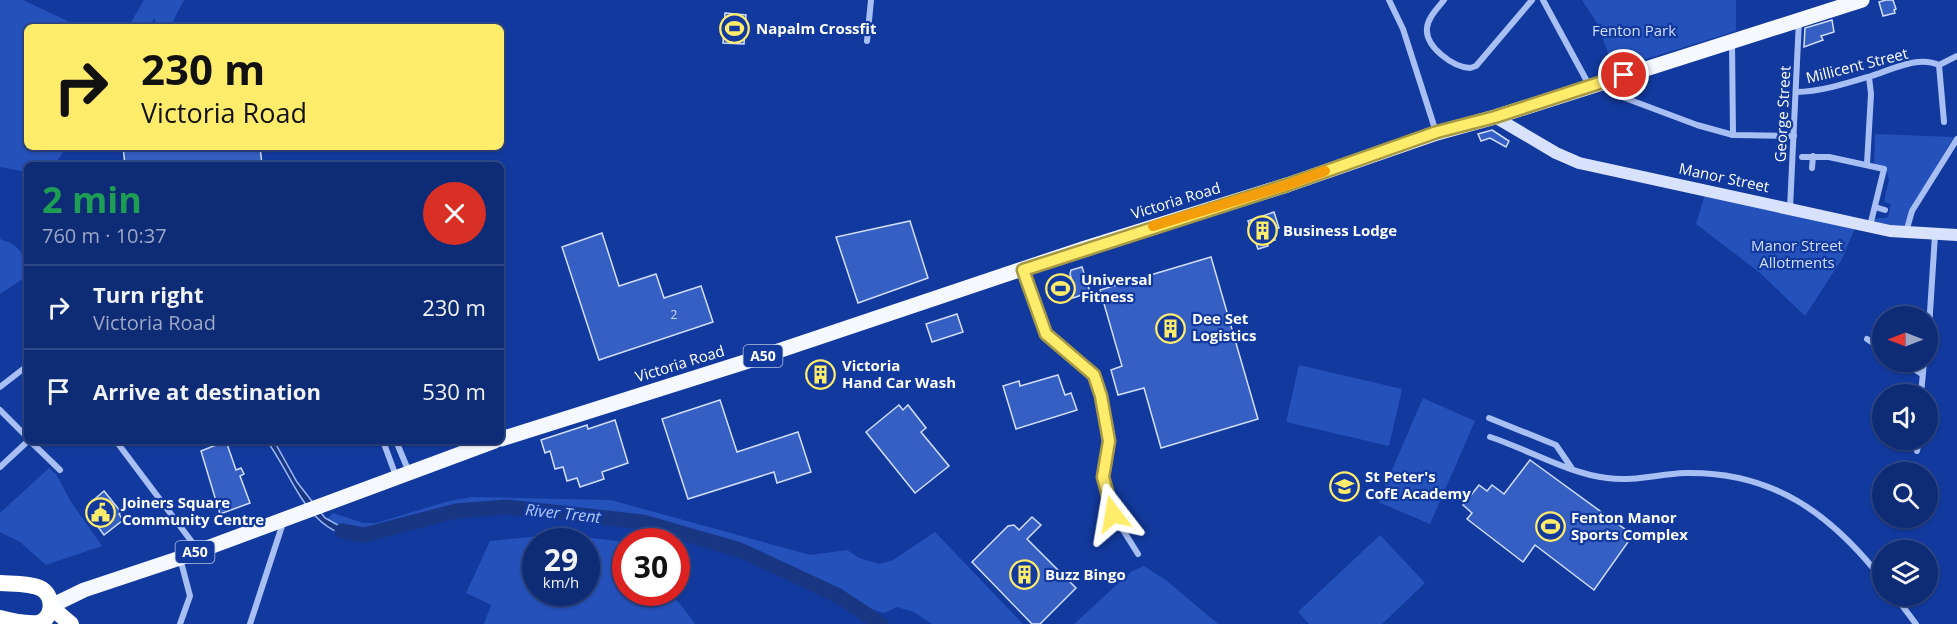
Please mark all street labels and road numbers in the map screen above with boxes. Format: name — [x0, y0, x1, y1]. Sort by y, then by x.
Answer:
street label: Millicent Street — [1804, 43, 1910, 87]
street label: George Street — [1769, 65, 1795, 163]
street label: Manor Street — [1677, 158, 1771, 196]
street label: Victoria Road — [1129, 177, 1223, 223]
street label: Victoria Road — [633, 340, 727, 386]
road number: A50 — [744, 345, 783, 367]
road number: A50 — [176, 541, 214, 563]

